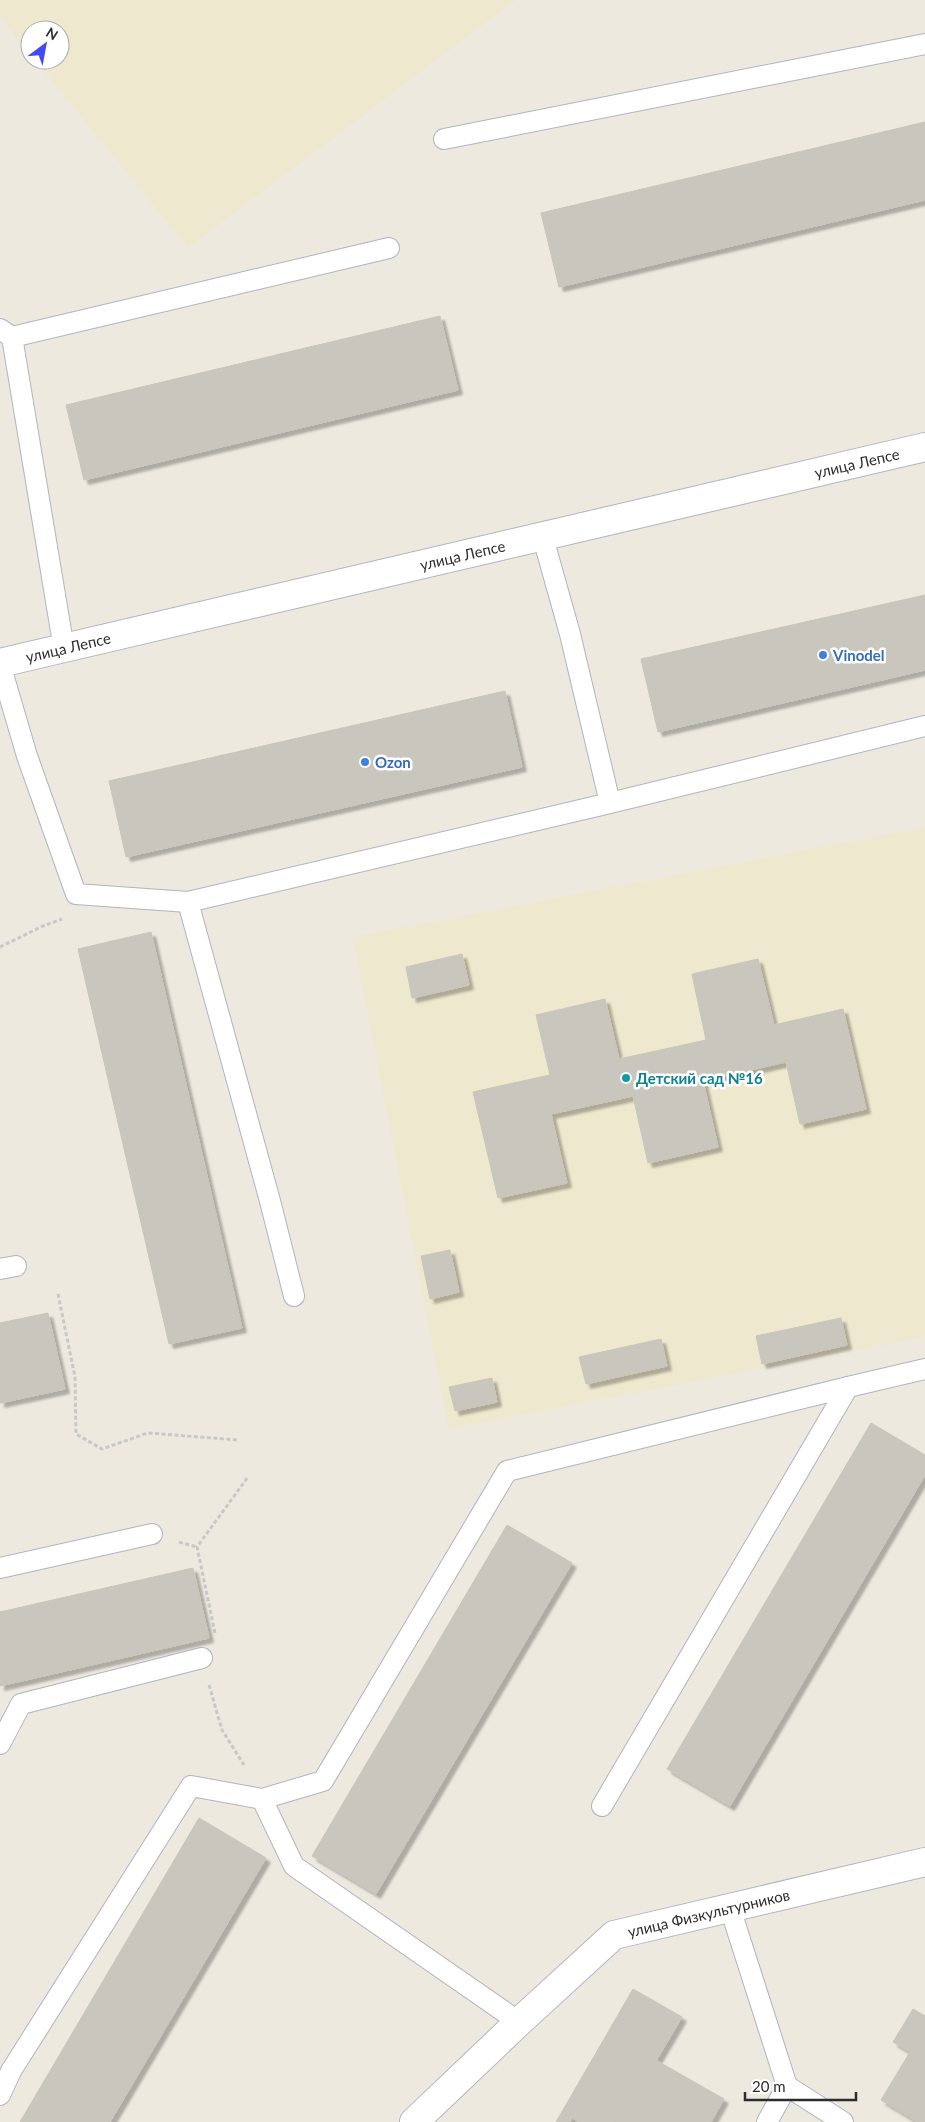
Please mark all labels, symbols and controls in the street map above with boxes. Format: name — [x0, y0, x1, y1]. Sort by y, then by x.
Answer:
north arrow — [20, 20, 70, 70]
text: N — [43, 23, 61, 44]
street label: улица Лепсе — [813, 444, 901, 482]
street label: улица Лепсе — [418, 536, 507, 574]
street label: улица Лепсе — [24, 628, 113, 666]
place label: Vinodel — [832, 646, 885, 664]
marker: Vinodel — [817, 649, 829, 661]
place label: Ozon — [375, 753, 411, 771]
marker: Ozon — [359, 756, 371, 768]
place label: Детский сад №16 — [636, 1069, 763, 1087]
marker: Детский сад №16 — [620, 1072, 632, 1084]
street label: улица Физкультурников — [626, 1885, 791, 1941]
scale bar — [745, 2070, 856, 2102]
text: 20 m — [752, 2077, 786, 2095]

